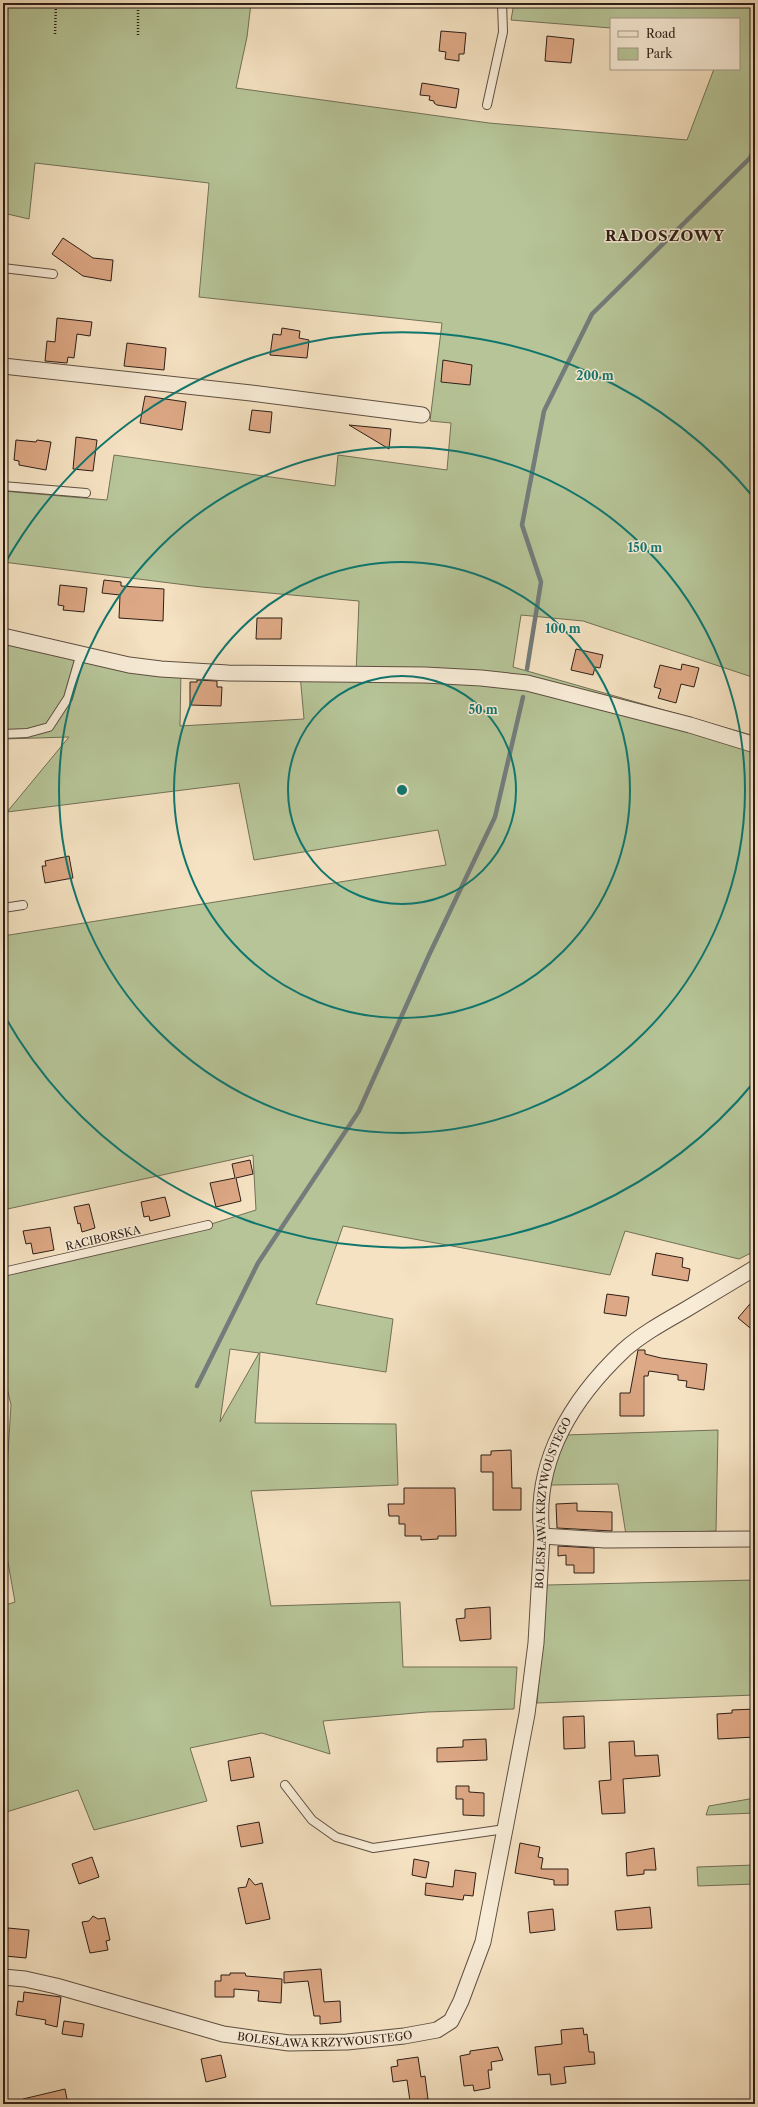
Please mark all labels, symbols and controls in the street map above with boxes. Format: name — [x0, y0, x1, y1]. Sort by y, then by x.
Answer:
legend — [610, 18, 740, 70]
text: Road — [646, 26, 676, 41]
text: Park — [646, 46, 673, 61]
district label: RADOSZOWY — [605, 226, 725, 245]
text: 200 m — [576, 368, 614, 383]
text: 150 m — [628, 540, 662, 555]
text: 100 m — [545, 621, 581, 636]
text: 50 m — [468, 702, 498, 717]
centre of rings — [395, 783, 409, 797]
street label: RACIBORSKA — [64, 1222, 143, 1253]
street label: BOLESŁAWA KRZYWOUSTEGO — [532, 1415, 574, 1589]
street label: BOLESŁAWA KRZYWOUSTEGO — [236, 2028, 414, 2050]

